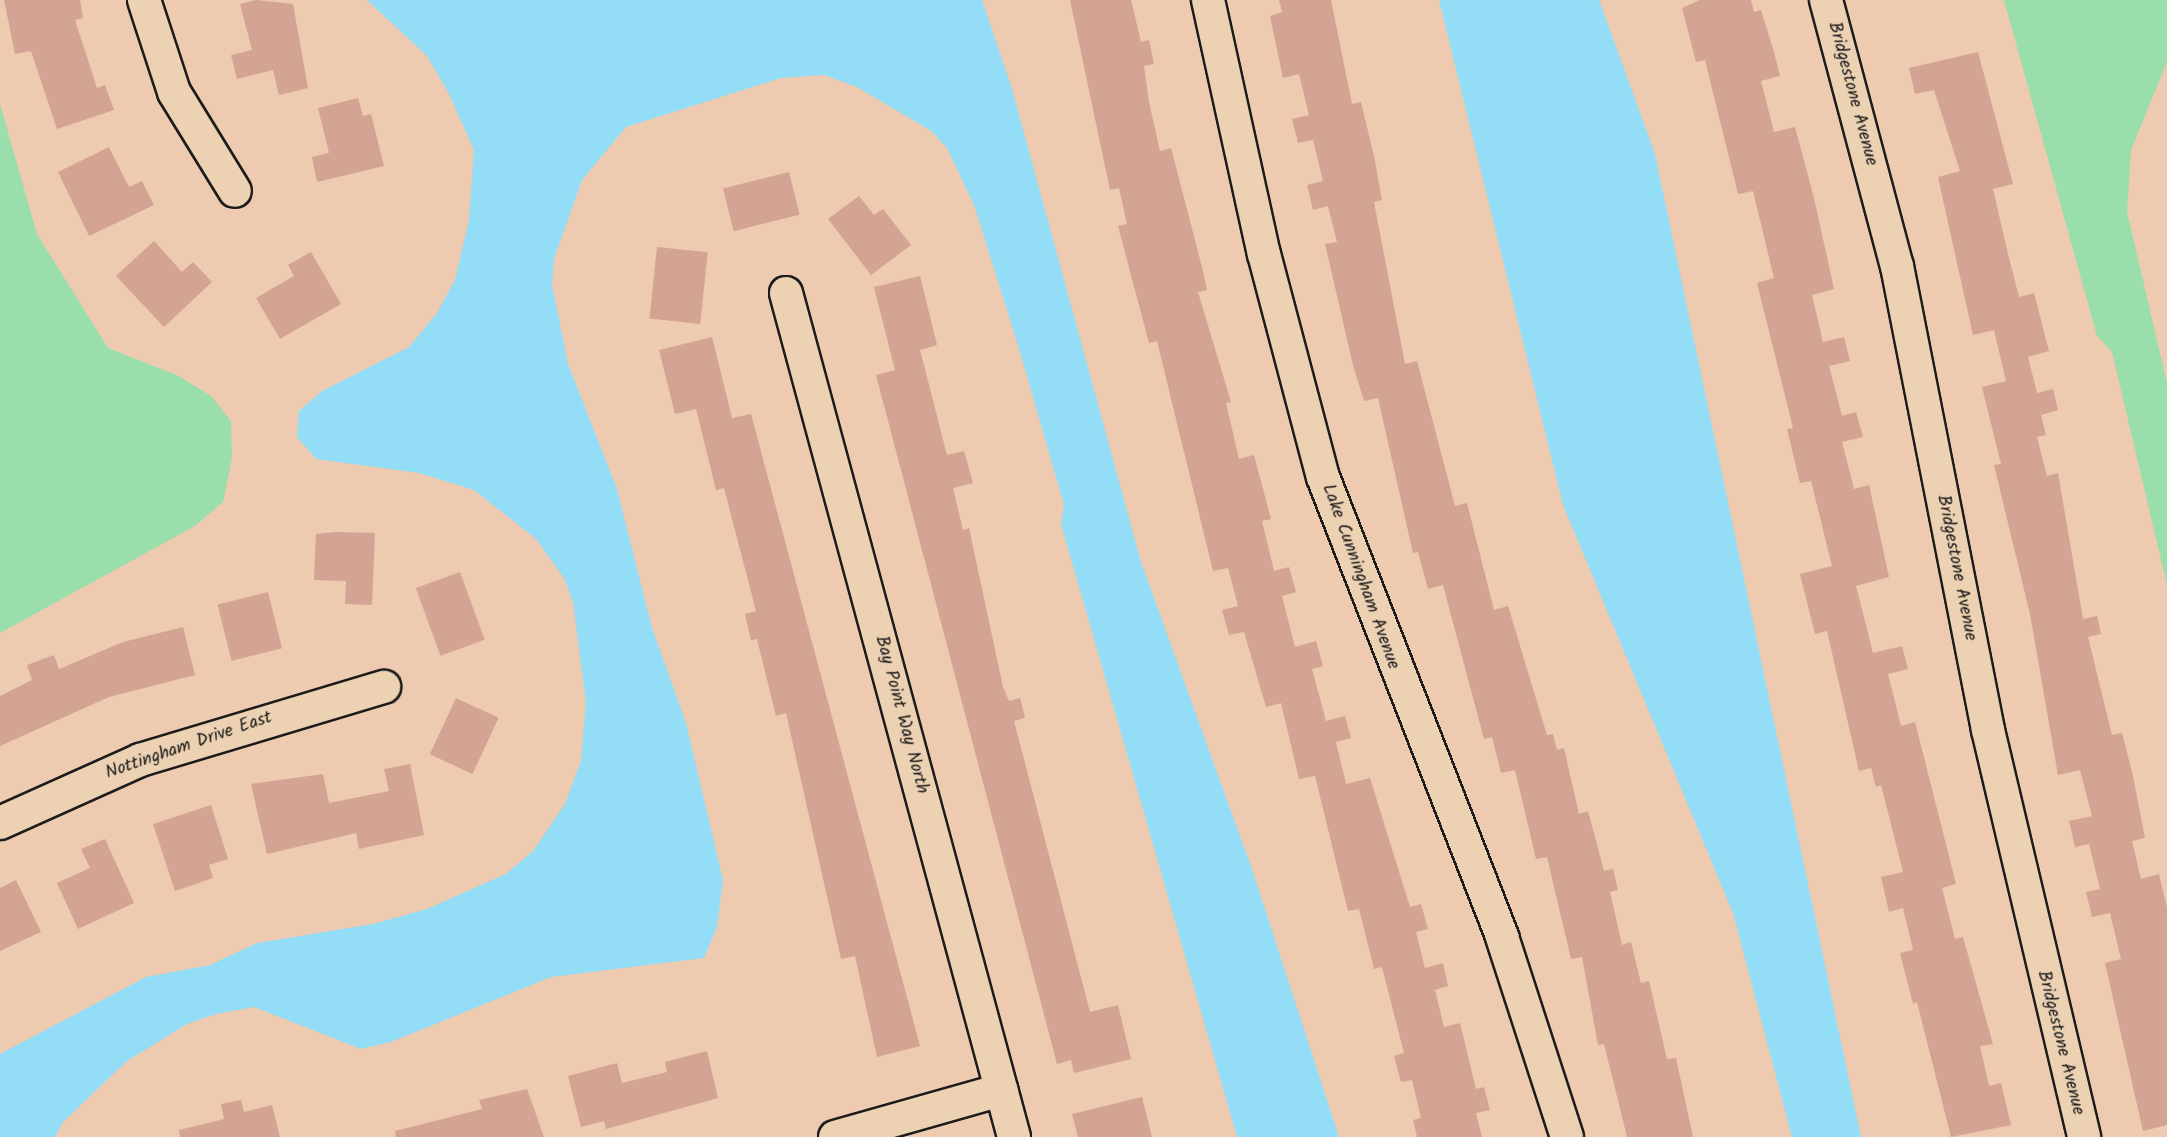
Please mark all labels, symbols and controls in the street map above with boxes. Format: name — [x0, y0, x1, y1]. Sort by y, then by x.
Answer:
street label: Bridgestone Avenue — [1822, 20, 1882, 168]
street label: Lake Cunningham Avenue — [1316, 481, 1404, 673]
street label: Bridgestone Avenue — [1931, 493, 1981, 643]
street label: Bay Point Way North — [870, 634, 932, 796]
street label: Nottingham Drive East — [103, 707, 275, 785]
street label: Bridgestone Avenue — [2032, 969, 2088, 1117]

